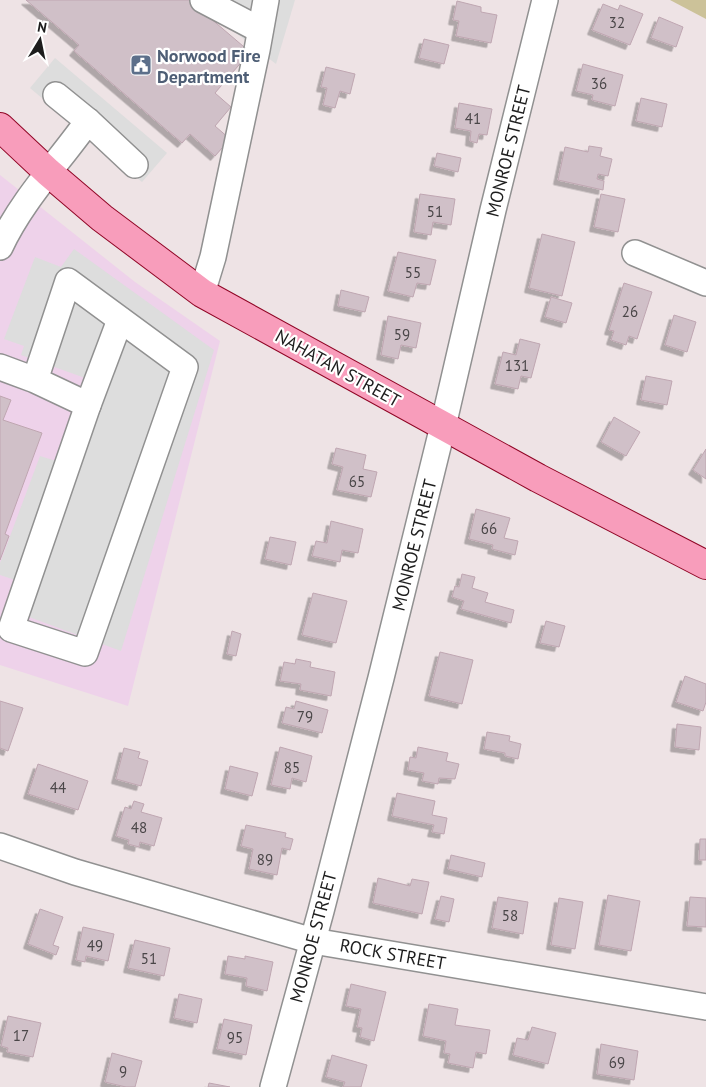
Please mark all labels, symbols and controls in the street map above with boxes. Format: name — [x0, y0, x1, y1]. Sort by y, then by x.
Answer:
house number: 32 — [609, 13, 625, 32]
north arrow — [15, 15, 65, 65]
text: N — [36, 18, 48, 37]
place label: Norwood Fire Department — [157, 44, 261, 88]
public building icon: Norwood Fire Department — [129, 53, 153, 77]
house number: 36 — [591, 74, 607, 93]
street label: MONROE STREET — [481, 83, 535, 219]
house number: 41 — [465, 109, 481, 128]
house number: 51 — [427, 202, 443, 221]
house number: 55 — [405, 263, 421, 282]
house number: 26 — [622, 302, 638, 321]
street label: NAHATAN STREET — [271, 324, 405, 412]
house number: 59 — [394, 325, 410, 344]
house number: 131 — [505, 356, 529, 375]
house number: 65 — [349, 472, 365, 491]
street label: MONROE STREET — [387, 477, 441, 613]
house number: 66 — [481, 519, 497, 538]
house number: 79 — [297, 707, 313, 726]
house number: 85 — [284, 758, 300, 777]
house number: 44 — [50, 778, 66, 797]
house number: 48 — [131, 818, 147, 837]
house number: 89 — [257, 850, 273, 869]
street label: MONROE STREET — [284, 869, 342, 1005]
house number: 58 — [502, 906, 518, 925]
street label: ROCK STREET — [338, 933, 448, 975]
house number: 49 — [87, 936, 103, 955]
house number: 51 — [141, 949, 157, 968]
house number: 17 — [13, 1026, 29, 1045]
house number: 95 — [227, 1028, 243, 1047]
house number: 69 — [609, 1053, 625, 1072]
house number: 9 — [119, 1062, 127, 1081]

